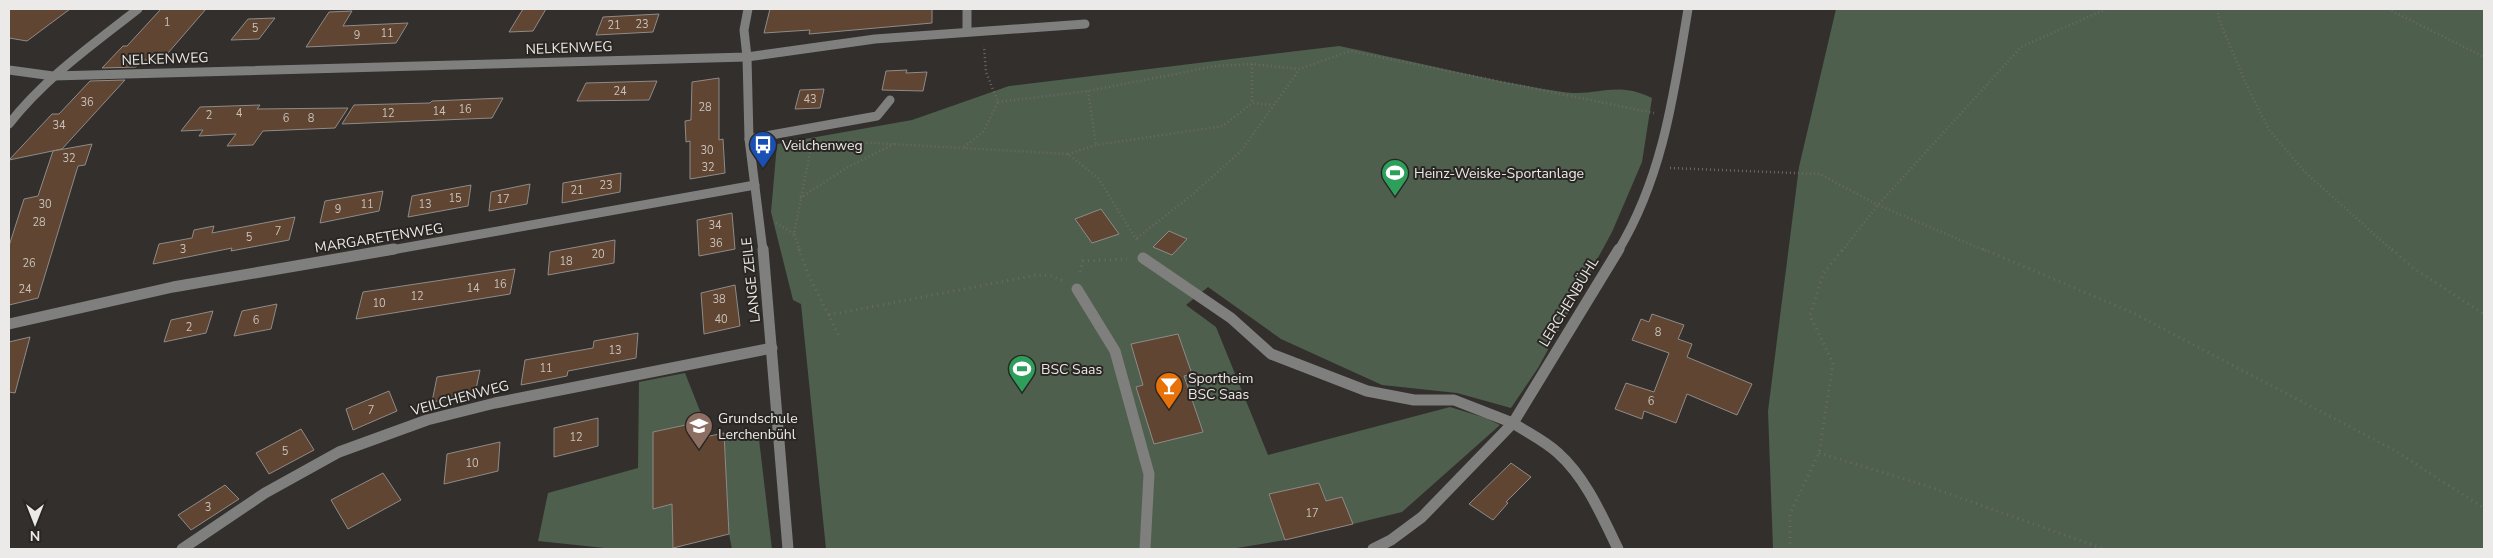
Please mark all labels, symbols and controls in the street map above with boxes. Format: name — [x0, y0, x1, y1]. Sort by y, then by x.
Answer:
house number: 1 — [164, 15, 170, 30]
house number: 23 — [635, 17, 649, 32]
house number: 21 — [607, 18, 621, 33]
house number: 5 — [252, 21, 259, 36]
house number: 11 — [380, 26, 394, 41]
house number: 9 — [354, 28, 360, 43]
street label: NELKENWEG — [525, 37, 613, 59]
street label: NELKENWEG — [121, 48, 209, 70]
house number: 24 — [613, 84, 627, 99]
house number: 43 — [803, 92, 817, 107]
house number: 36 — [80, 95, 94, 110]
house number: 28 — [698, 100, 712, 115]
house number: 16 — [458, 102, 472, 117]
house number: 14 — [432, 104, 446, 119]
house number: 4 — [236, 106, 243, 121]
house number: 12 — [381, 106, 395, 121]
house number: 2 — [206, 108, 212, 123]
house number: 6 — [283, 111, 290, 126]
house number: 8 — [308, 111, 315, 126]
house number: 34 — [52, 118, 66, 133]
bus stop icon: Veilchenweg — [748, 130, 778, 169]
place label: Veilchenweg — [781, 136, 863, 155]
house number: 30 — [700, 143, 714, 158]
house number: 32 — [62, 151, 76, 166]
sports icon: Heinz-Weiske-Sportanlage — [1380, 158, 1410, 197]
house number: 32 — [701, 160, 715, 175]
place label: Heinz-Weiske-Sportanlage — [1414, 164, 1584, 183]
house number: 23 — [599, 178, 613, 193]
house number: 21 — [570, 183, 584, 198]
house number: 15 — [448, 191, 462, 206]
house number: 17 — [496, 192, 510, 207]
house number: 30 — [38, 197, 52, 212]
house number: 11 — [360, 197, 374, 212]
house number: 13 — [418, 197, 432, 212]
house number: 9 — [335, 202, 341, 217]
house number: 28 — [32, 215, 46, 230]
street label: MARGARETENWEG — [313, 218, 445, 258]
house number: 34 — [708, 218, 722, 233]
house number: 7 — [275, 224, 281, 239]
house number: 5 — [246, 230, 253, 245]
house number: 36 — [709, 236, 723, 251]
street label: LANGE ZEILE — [737, 236, 765, 324]
house number: 3 — [180, 242, 186, 257]
house number: 20 — [591, 247, 605, 262]
street label: LERCHENBÜHL — [1535, 253, 1604, 350]
house number: 18 — [559, 254, 573, 269]
house number: 26 — [22, 256, 36, 271]
house number: 16 — [493, 277, 507, 292]
house number: 14 — [466, 281, 480, 296]
house number: 24 — [18, 282, 32, 297]
house number: 12 — [410, 289, 424, 304]
house number: 38 — [712, 292, 726, 307]
house number: 10 — [372, 296, 386, 311]
house number: 40 — [714, 312, 728, 327]
house number: 6 — [253, 313, 260, 328]
house number: 2 — [186, 320, 192, 335]
house number: 8 — [1655, 325, 1662, 340]
house number: 13 — [608, 343, 622, 358]
sports icon: BSC Saas — [1007, 354, 1037, 393]
place label: BSC Saas — [1041, 360, 1103, 379]
house number: 11 — [539, 361, 553, 376]
place label: Sportheim BSC Saas — [1188, 369, 1253, 404]
bar icon: Sportheim BSC Saas — [1154, 371, 1184, 410]
street label: VEILCHENWEG — [408, 376, 511, 420]
house number: 6 — [1648, 394, 1655, 409]
house number: 7 — [368, 403, 374, 418]
place label: Grundschule Lerchenbühl — [718, 409, 798, 444]
school or university icon: Grundschule Lerchenbühl — [684, 411, 714, 450]
house number: 12 — [569, 430, 583, 445]
house number: 5 — [282, 444, 289, 459]
house number: 10 — [465, 456, 479, 471]
north arrow — [10, 498, 60, 548]
house number: 3 — [205, 500, 211, 515]
house number: 17 — [1305, 506, 1319, 521]
text: N — [30, 526, 40, 545]

